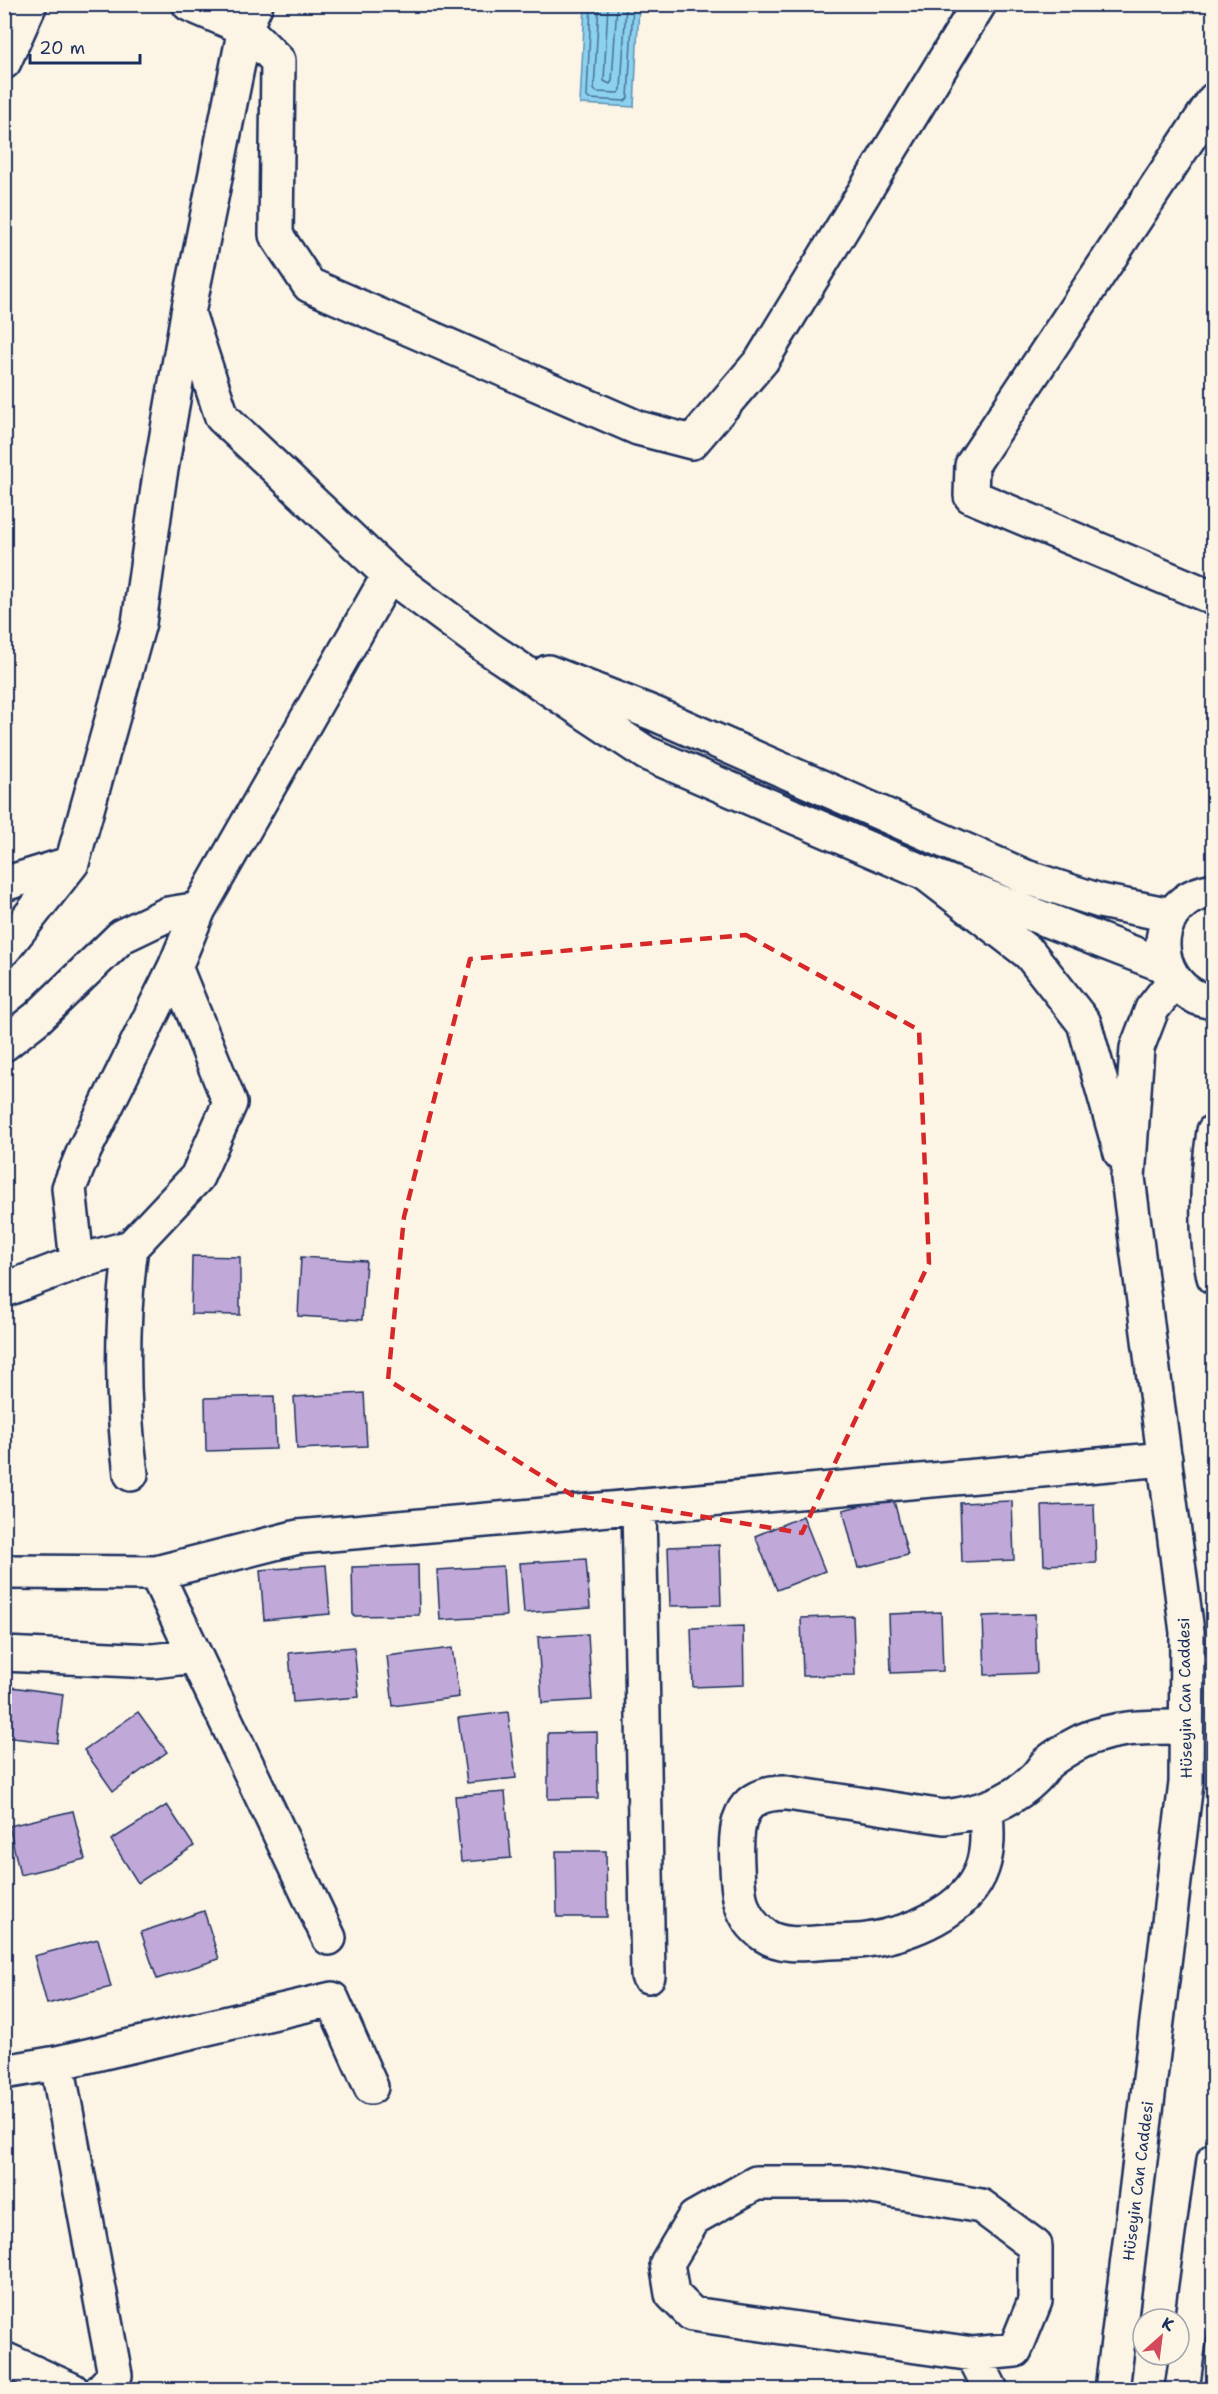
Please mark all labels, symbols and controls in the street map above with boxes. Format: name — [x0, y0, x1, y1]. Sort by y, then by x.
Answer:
scale bar — [30, 27, 140, 65]
text: 20 m — [39, 36, 85, 60]
street label: Hüseyin Can Caddesi — [1173, 1617, 1197, 1779]
street label: Hüseyin Can Caddesi — [1118, 2100, 1158, 2262]
north arrow — [1131, 2307, 1191, 2367]
text: K — [1158, 2312, 1178, 2336]

